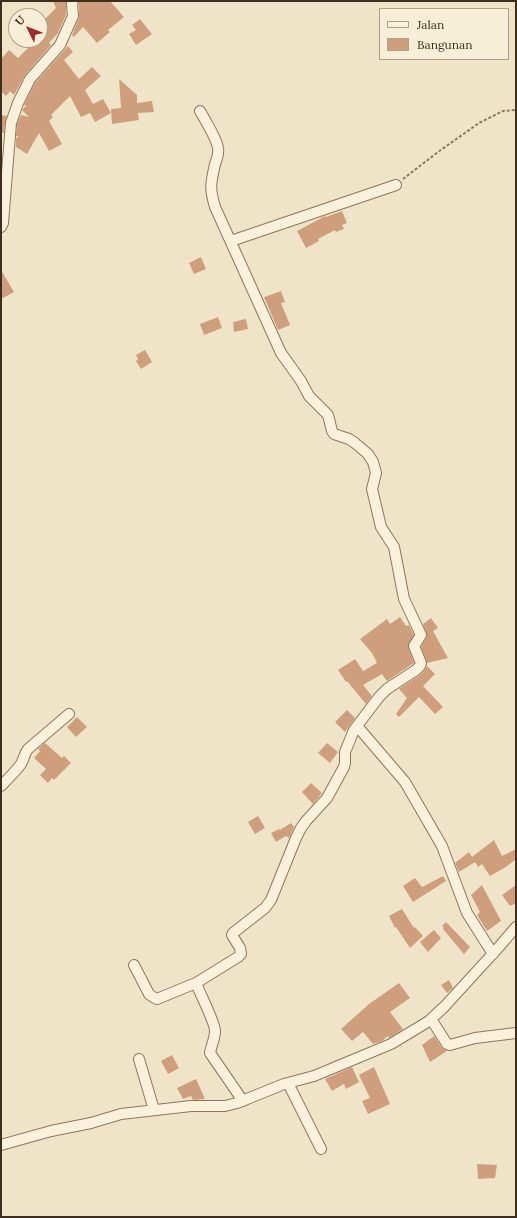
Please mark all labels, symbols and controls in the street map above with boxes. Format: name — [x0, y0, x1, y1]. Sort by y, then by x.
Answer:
north arrow — [8, 8, 48, 48]
legend — [379, 8, 509, 60]
text: U — [12, 13, 28, 28]
text: Jalan — [417, 17, 444, 32]
text: Bangunan — [417, 37, 473, 52]

